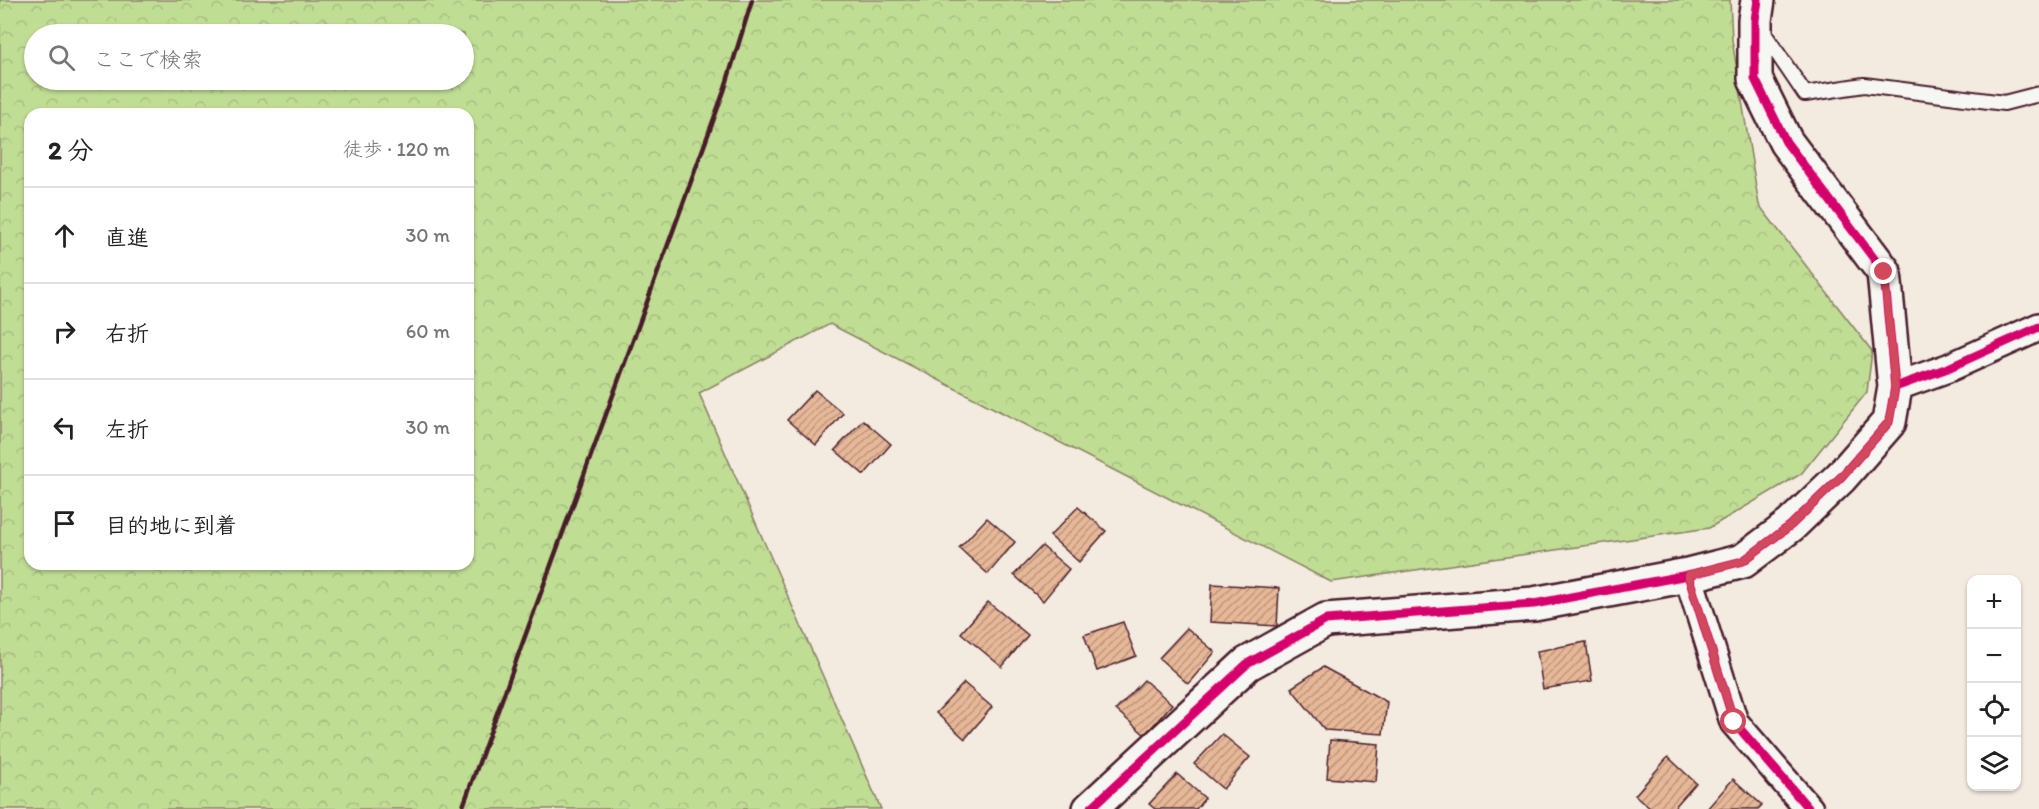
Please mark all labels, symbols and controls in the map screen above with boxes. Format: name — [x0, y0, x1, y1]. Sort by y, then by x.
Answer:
search box — [24, 24, 474, 90]
icon: search — [45, 41, 78, 74]
text: ここで検索 — [93, 46, 203, 73]
text: 2 分 — [48, 134, 94, 166]
text: 徒歩 · 120 m — [343, 137, 450, 161]
icon: ahead — [48, 219, 81, 252]
text: 30 m — [405, 223, 450, 247]
text: 直進 — [105, 224, 149, 251]
route end — [1870, 258, 1896, 284]
icon: right — [48, 315, 81, 348]
text: 60 m — [406, 319, 450, 343]
text: 右折 — [105, 320, 149, 347]
icon: left — [48, 411, 81, 444]
text: 30 m — [405, 415, 450, 439]
text: 左折 — [105, 416, 149, 443]
icon: arrive — [48, 507, 81, 540]
text: 目的地に到着 — [105, 512, 237, 539]
map controls — [1967, 575, 2021, 791]
button: + — [1967, 575, 2021, 629]
button: − — [1967, 629, 2021, 683]
button: locate — [1967, 683, 2021, 737]
route start — [1720, 708, 1746, 734]
button: layers — [1967, 737, 2021, 791]

